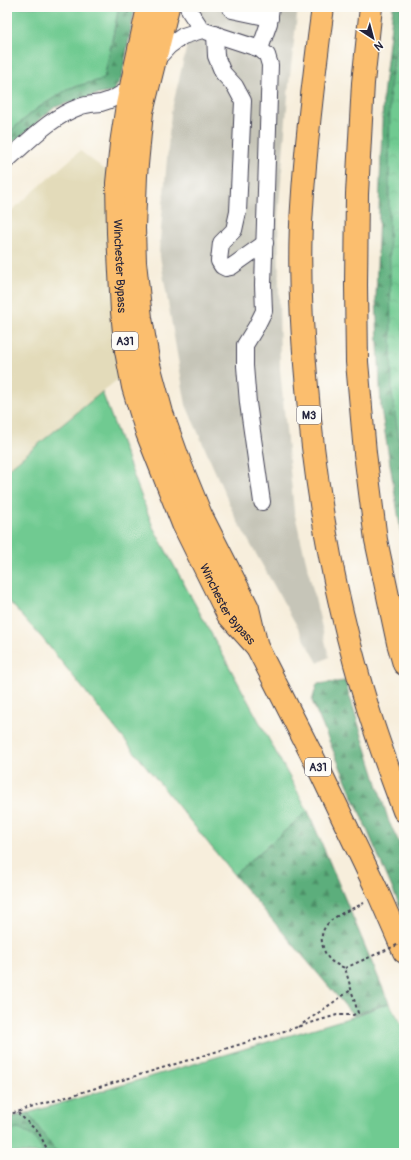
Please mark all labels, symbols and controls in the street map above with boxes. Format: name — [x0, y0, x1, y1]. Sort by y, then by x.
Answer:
north arrow — [353, 18, 393, 58]
text: N — [371, 38, 385, 53]
street label: Winchester Bypass — [110, 219, 130, 314]
road number: A31 — [112, 332, 138, 350]
road number: M3 — [297, 406, 321, 424]
street label: Winchester Bypass — [196, 561, 259, 648]
road number: A31 — [305, 758, 331, 776]

